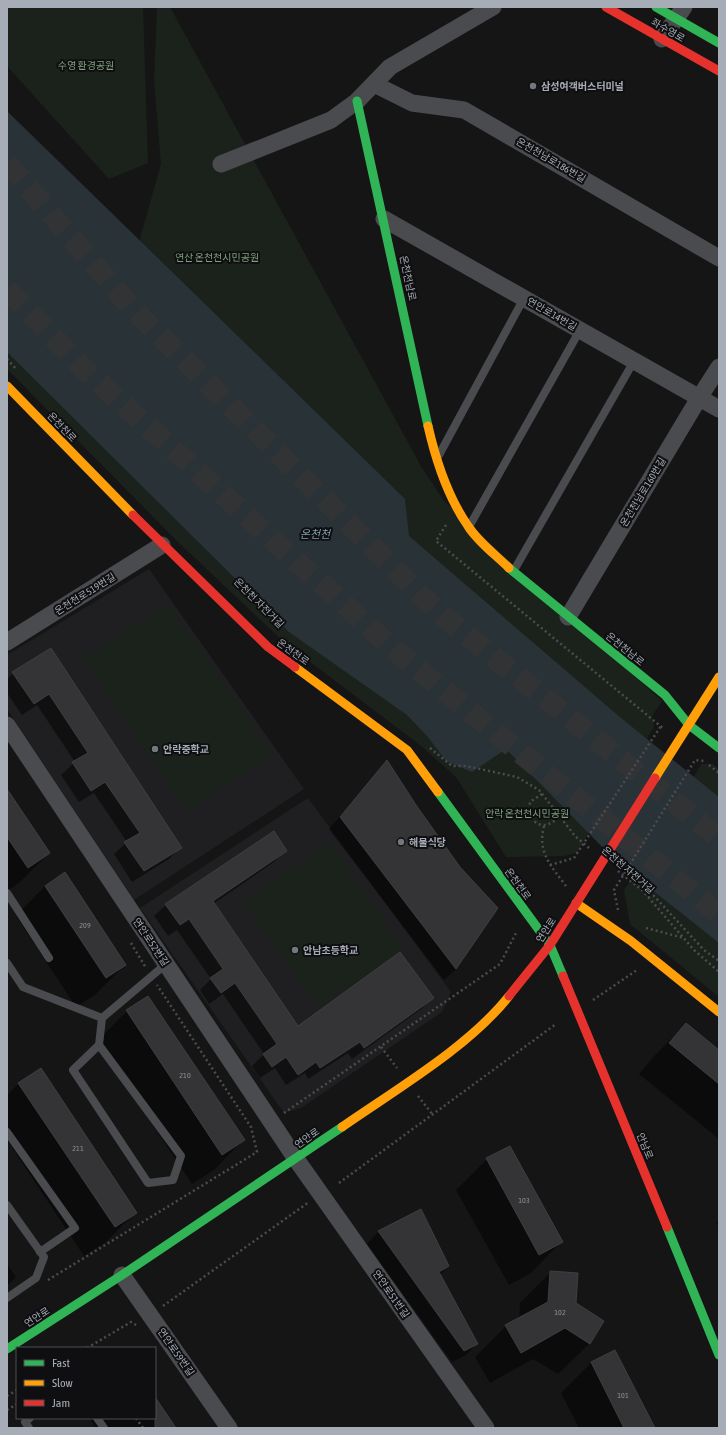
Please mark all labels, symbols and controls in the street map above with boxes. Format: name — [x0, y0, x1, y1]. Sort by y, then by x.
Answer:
street label: 좌수영로 — [649, 16, 687, 44]
park label: 수영 환경공원 — [58, 60, 114, 71]
marker: 삼성여객버스터미널 — [528, 81, 538, 91]
place label: 삼성여객버스터미널 — [541, 81, 624, 92]
street label: 온천천남로186번길 — [514, 136, 588, 184]
park label: 연산 온천천시민공원 — [175, 252, 259, 263]
street label: 온천천남로 — [398, 254, 418, 302]
street label: 연안로14번길 — [525, 295, 579, 333]
street label: 온천천로 — [45, 410, 79, 444]
street label: 온천천남로160번길 — [618, 456, 668, 528]
water label: 온천천 — [300, 528, 332, 540]
street label: 온천천로519번길 — [53, 571, 117, 617]
street label: 온천천 자전거길 — [232, 576, 286, 630]
street label: 온천천남로 — [604, 630, 646, 668]
street label: 온천천로 — [275, 637, 311, 667]
place label: 안락중학교 — [163, 743, 209, 755]
marker: 안락중학교 — [150, 744, 160, 754]
park label: 안락 온천천시민공원 — [485, 808, 569, 819]
marker: 해물식당 — [396, 837, 406, 847]
place label: 해물식당 — [409, 837, 446, 848]
street label: 온천천 자전거길 — [600, 844, 656, 896]
street label: 온천천로 — [503, 866, 533, 902]
street label: 연안로 — [534, 915, 558, 945]
street label: 연안로52번길 — [131, 916, 171, 968]
house number: 209 — [79, 921, 91, 930]
place label: 안남초등학교 — [303, 944, 358, 956]
marker: 안남초등학교 — [290, 945, 300, 955]
house number: 210 — [179, 1071, 191, 1080]
street label: 연안로 — [293, 1126, 321, 1150]
street label: 안남로 — [635, 1131, 655, 1161]
house number: 211 — [72, 1144, 84, 1153]
house number: 103 — [518, 1196, 530, 1205]
street label: 연안로51번길 — [371, 1268, 411, 1320]
street label: 연안로 — [22, 1305, 52, 1329]
house number: 102 — [554, 1308, 566, 1317]
street label: 연안로59번길 — [156, 1326, 196, 1378]
legend — [16, 1347, 156, 1419]
text: Fast — [52, 1356, 70, 1370]
text: Slow — [52, 1376, 73, 1390]
house number: 101 — [617, 1391, 629, 1400]
text: Jam — [52, 1396, 70, 1410]

